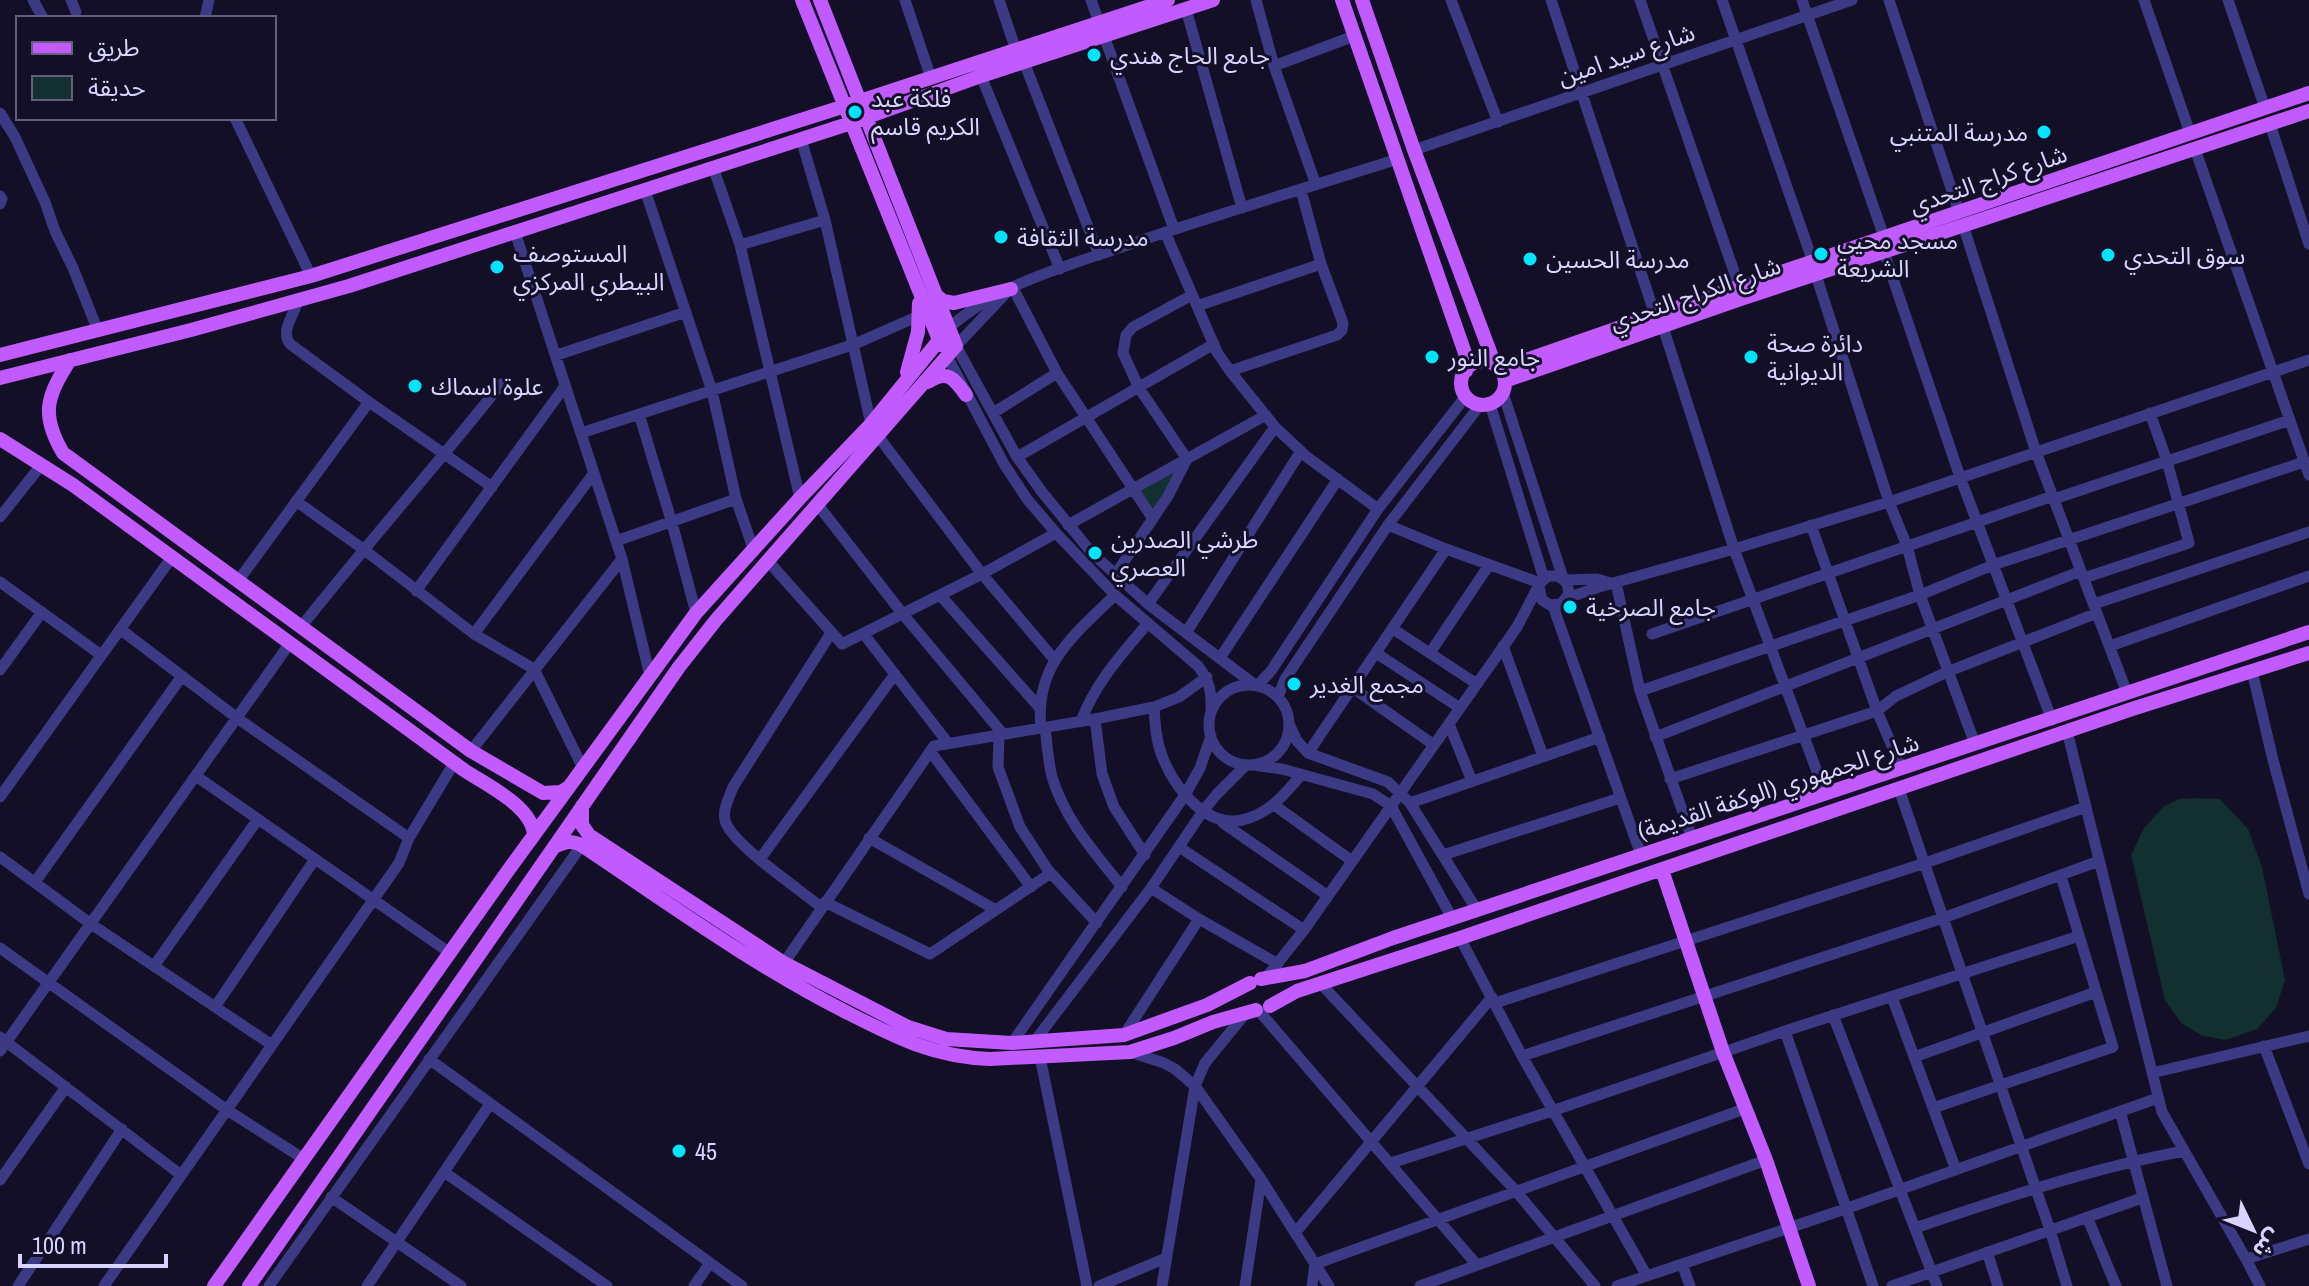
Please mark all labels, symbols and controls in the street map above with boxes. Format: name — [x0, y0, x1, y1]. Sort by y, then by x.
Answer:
legend — [16, 16, 276, 120]
street label: شارع سيد امين — [1553, 16, 1699, 94]
text: طريق — [88, 31, 140, 63]
place label: جامع الحاج هندي — [1110, 39, 1270, 75]
marker: جامع الحاج هندي — [1085, 46, 1103, 64]
text: حديقة — [88, 71, 146, 103]
place label: فلكة عبد الكريم قاسم — [871, 82, 980, 144]
marker: فلكة عبد الكريم قاسم — [846, 103, 864, 121]
place label: مدرسة المتنبي — [1890, 116, 2028, 152]
marker: مدرسة المتنبي — [2035, 123, 2053, 141]
street label: شارع كراج التحدي — [1905, 137, 2072, 224]
place label: مدرسة الثقافة — [1017, 221, 1149, 253]
place label: مسجد محيي الشريعة — [1837, 224, 1958, 284]
marker: مدرسة الثقافة — [992, 228, 1010, 246]
place label: المستوصف البيطري المركزي — [513, 237, 664, 301]
place label: سوق التحدي — [2124, 239, 2245, 275]
place label: مدرسة الحسين — [1546, 243, 1690, 275]
marker: مسجد محيي الشريعة — [1812, 245, 1830, 263]
marker: سوق التحدي — [2099, 246, 2117, 264]
street label: شارع الكراج التحدي — [1605, 249, 1786, 341]
marker: مدرسة الحسين — [1521, 250, 1539, 268]
marker: المستوصف البيطري المركزي — [488, 258, 506, 276]
place label: دائرة صحة الديوانية — [1767, 327, 1863, 387]
place label: جامع النور — [1447, 341, 1540, 375]
marker: جامع النور — [1423, 348, 1441, 366]
marker: دائرة صحة الديوانية — [1742, 348, 1760, 366]
place label: علوة اسماك — [431, 370, 543, 402]
marker: علوة اسماك — [406, 377, 424, 395]
place label: طرشي الصدرين العصري — [1111, 523, 1258, 587]
marker: طرشي الصدرين العصري — [1086, 544, 1104, 562]
place label: جامع الصرخية — [1586, 591, 1716, 625]
marker: جامع الصرخية — [1561, 598, 1579, 616]
place label: مجمع الغدير — [1309, 668, 1424, 702]
marker: مجمع الغدير — [1285, 675, 1303, 693]
street label: شارع الجمهوري (الوكفة القديمة) — [1633, 725, 1924, 850]
place label: 45 — [695, 1135, 717, 1167]
marker: 45 — [670, 1142, 688, 1160]
north arrow — [2213, 1190, 2293, 1270]
scale bar — [20, 1218, 166, 1268]
text: ش — [2246, 1222, 2289, 1265]
text: 100 m — [32, 1229, 87, 1261]

